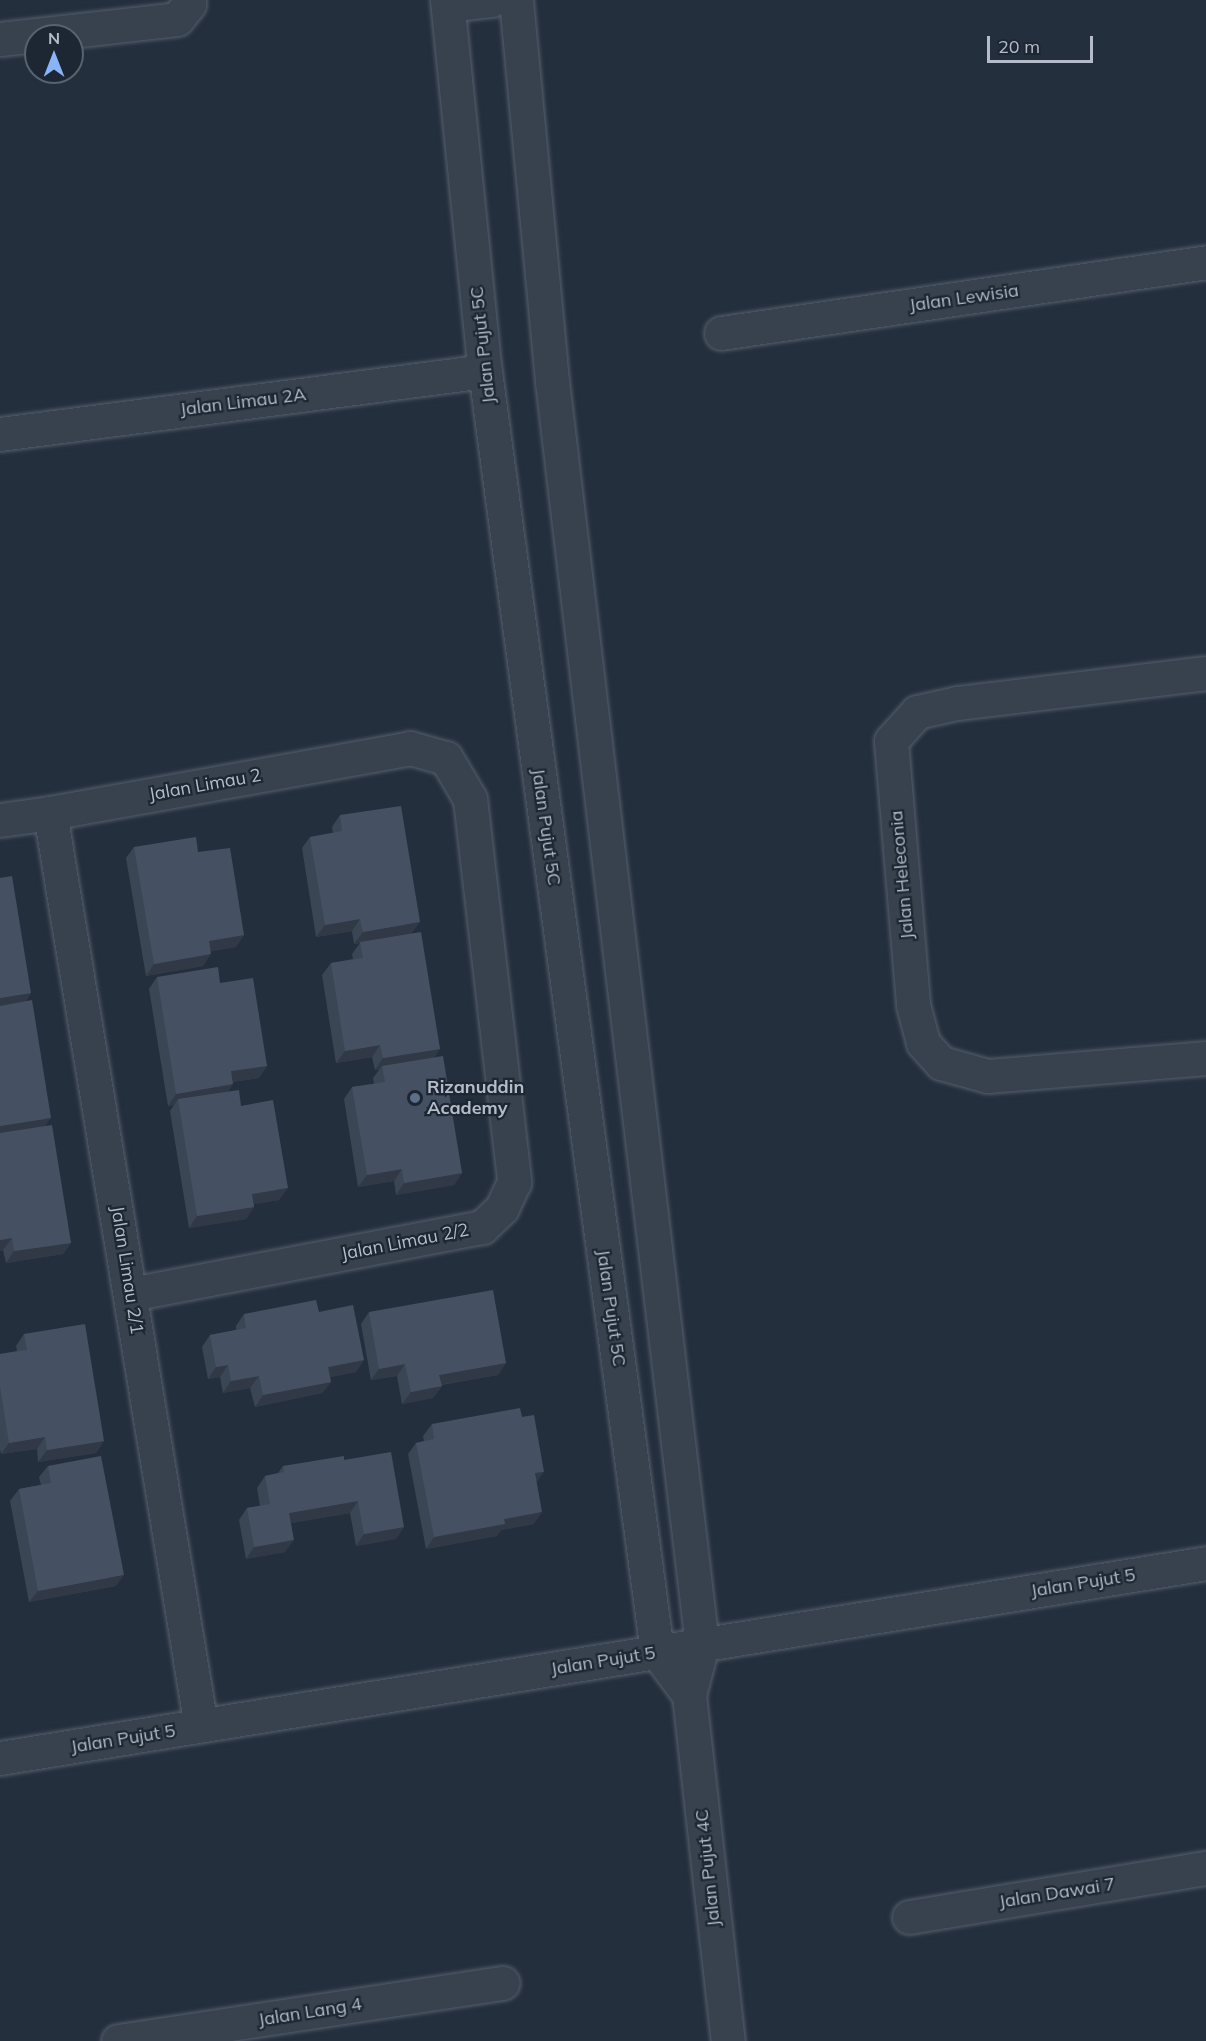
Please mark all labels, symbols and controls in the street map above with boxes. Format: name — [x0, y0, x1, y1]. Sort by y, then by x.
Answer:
north arrow — [24, 24, 84, 84]
scale bar — [990, 24, 1096, 62]
text: N — [48, 28, 60, 48]
text: 20 m — [998, 35, 1040, 58]
street label: Jalan Lewisia — [908, 280, 1020, 316]
street label: Jalan Pujut 5C — [466, 285, 500, 405]
street label: Jalan Limau 2A — [179, 384, 307, 420]
street label: Jalan Limau 2 — [147, 764, 263, 806]
street label: Jalan Pujut 5C — [527, 767, 565, 887]
street label: Jalan Heleconia — [886, 810, 918, 940]
place label: Rizanuddin Academy — [427, 1077, 524, 1120]
marker: Rizanuddin Academy — [408, 1091, 422, 1105]
street label: Jalan Limau 2/1 — [106, 1204, 148, 1336]
street label: Jalan Limau 2/2 — [339, 1219, 471, 1265]
street label: Jalan Pujut 5C — [592, 1248, 630, 1368]
street label: Jalan Pujut 5 — [1029, 1564, 1137, 1602]
street label: Jalan Pujut 5 — [549, 1642, 657, 1680]
street label: Jalan Pujut 5 — [69, 1720, 177, 1758]
street label: Jalan Pujut 4C — [691, 1808, 725, 1928]
street label: Jalan Dawai 7 — [997, 1873, 1117, 1913]
street label: Jalan Lang 4 — [257, 1993, 363, 2031]

